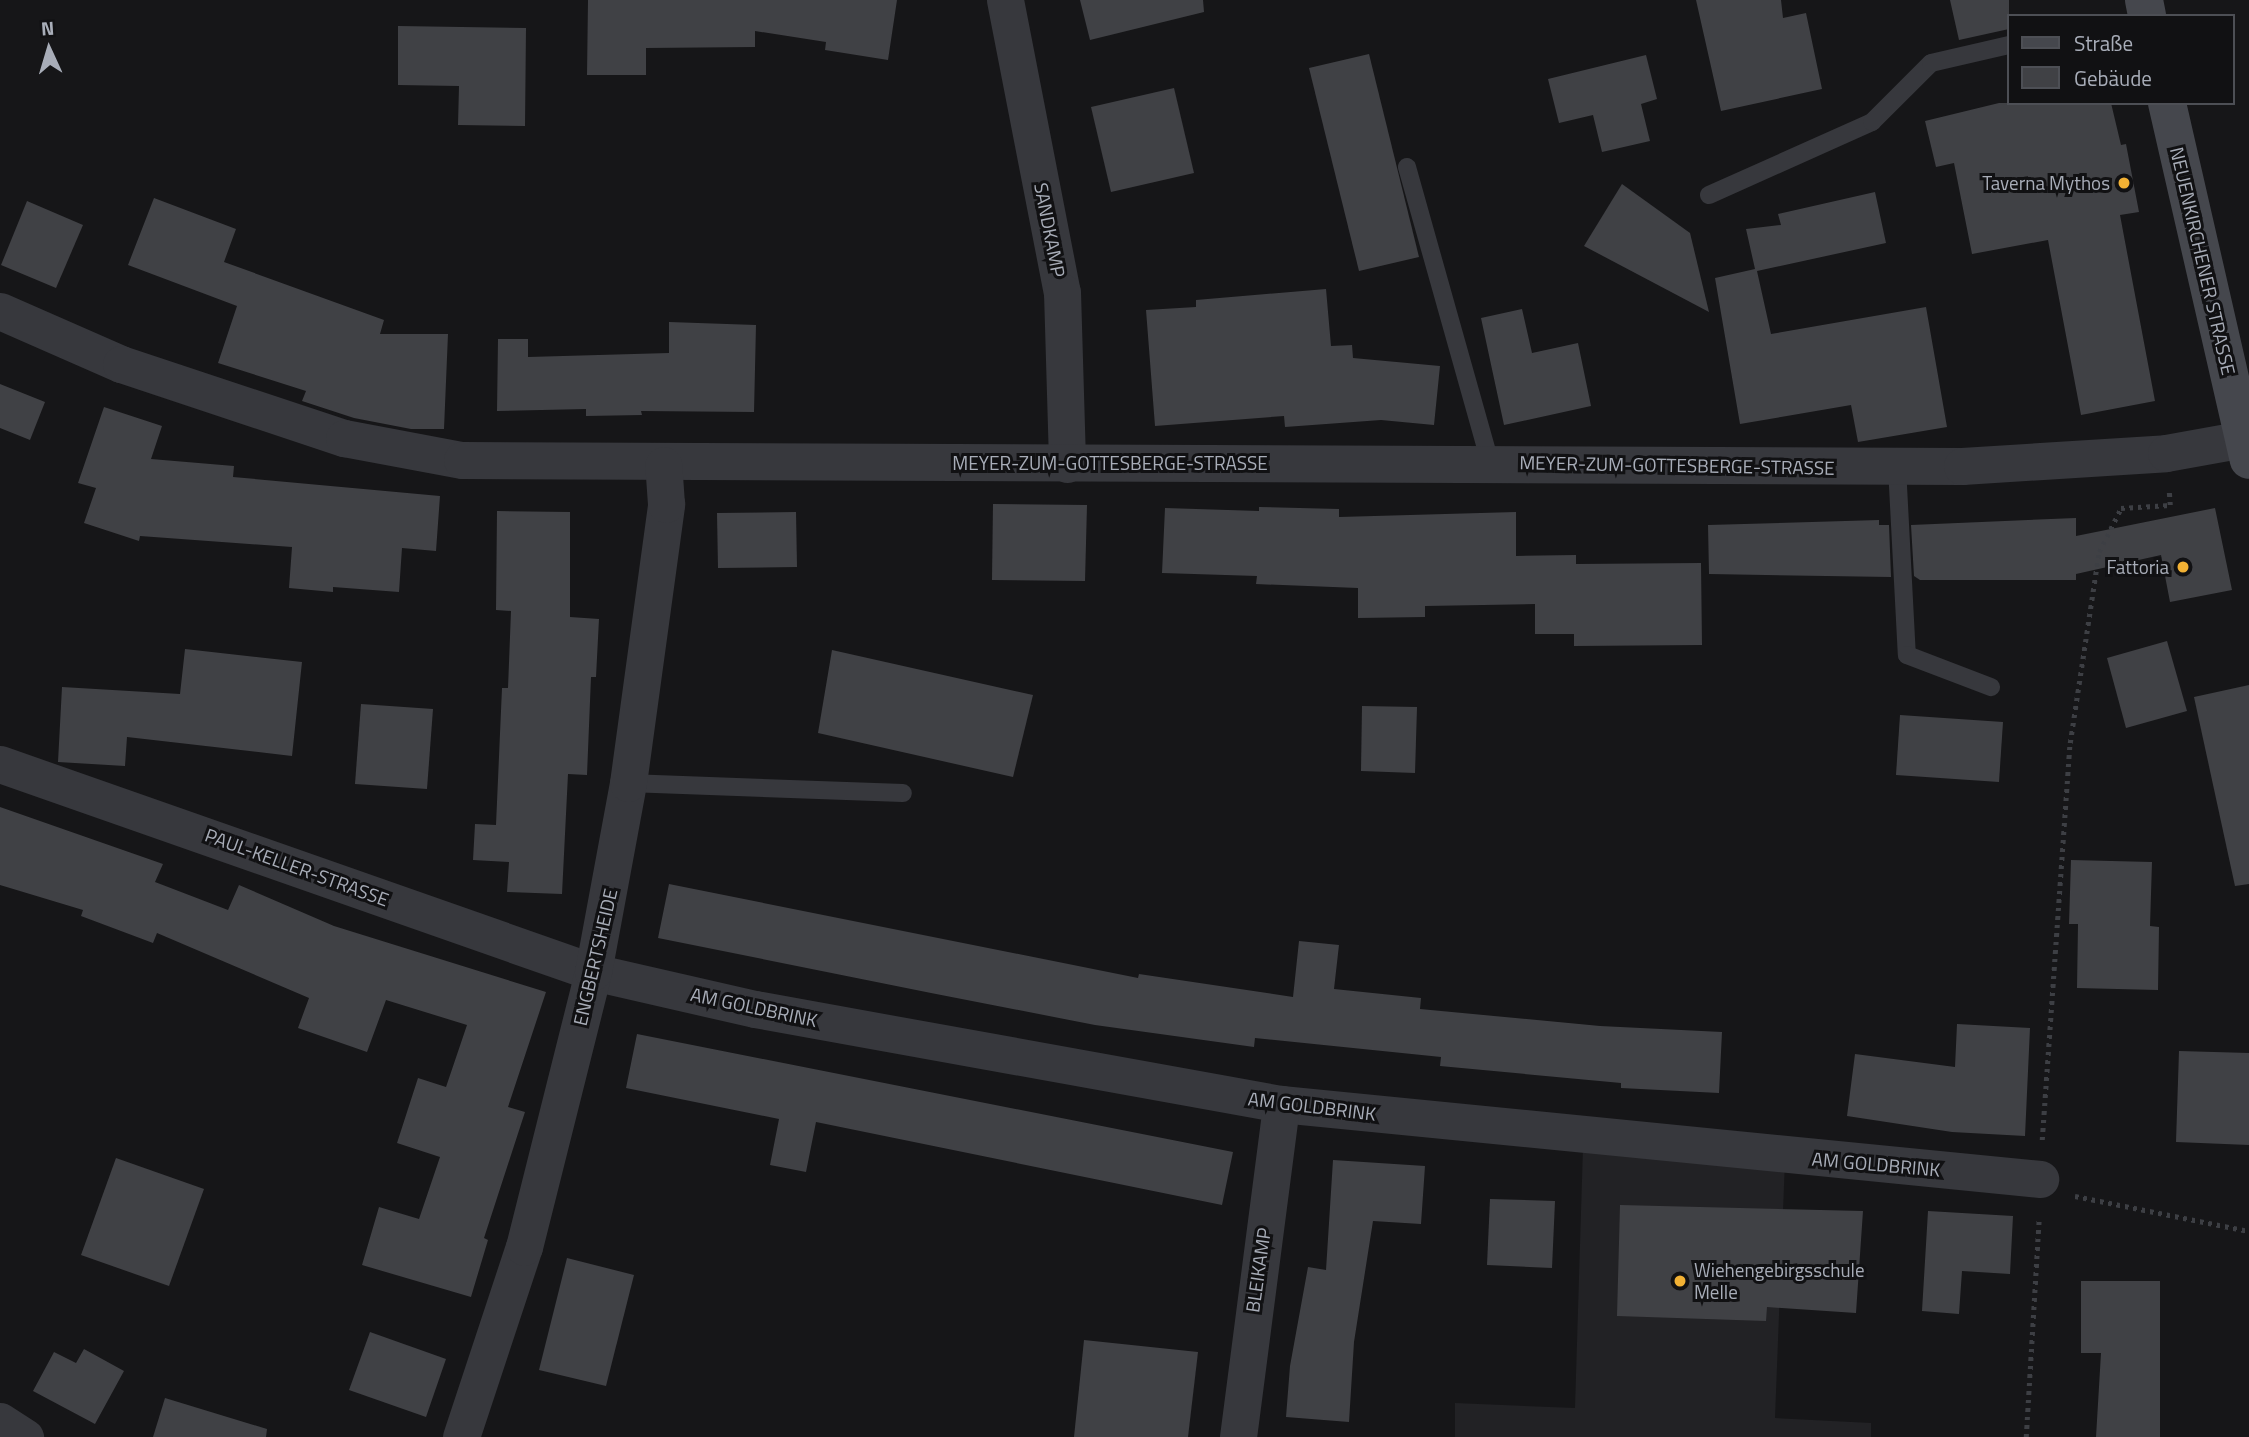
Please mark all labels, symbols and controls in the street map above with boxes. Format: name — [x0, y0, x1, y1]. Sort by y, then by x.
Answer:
text: N — [40, 13, 55, 42]
north arrow — [14, 14, 84, 84]
legend — [2008, 14, 2235, 105]
text: Straße — [2074, 27, 2133, 59]
text: Gebäude — [2074, 62, 2152, 94]
street label: NEUENKIRCHENER STRASSE — [2166, 145, 2240, 377]
place label: Taverna Mythos — [1982, 172, 2110, 194]
marker: Taverna Mythos — [2116, 175, 2132, 191]
street label: SANDKAMP — [1030, 181, 1070, 279]
street label: MEYER-ZUM-GOTTESBERGE-STRASSE — [1519, 451, 1835, 479]
street label: MEYER-ZUM-GOTTESBERGE-STRASSE — [952, 452, 1268, 474]
place label: Fattoria — [2106, 556, 2169, 578]
marker: Fattoria — [2175, 559, 2191, 575]
street label: PAUL-KELLER-STRASSE — [202, 823, 392, 911]
street label: ENGBERTSHEIDE — [568, 886, 622, 1028]
street label: AM GOLDBRINK — [689, 982, 819, 1032]
street label: AM GOLDBRINK — [1247, 1087, 1377, 1125]
street label: AM GOLDBRINK — [1811, 1147, 1941, 1181]
street label: BLEIKAMP — [1241, 1226, 1275, 1314]
place label: Wiehengebirgsschule Melle — [1694, 1259, 1865, 1303]
marker: Wiehengebirgsschule Melle — [1672, 1273, 1688, 1289]

